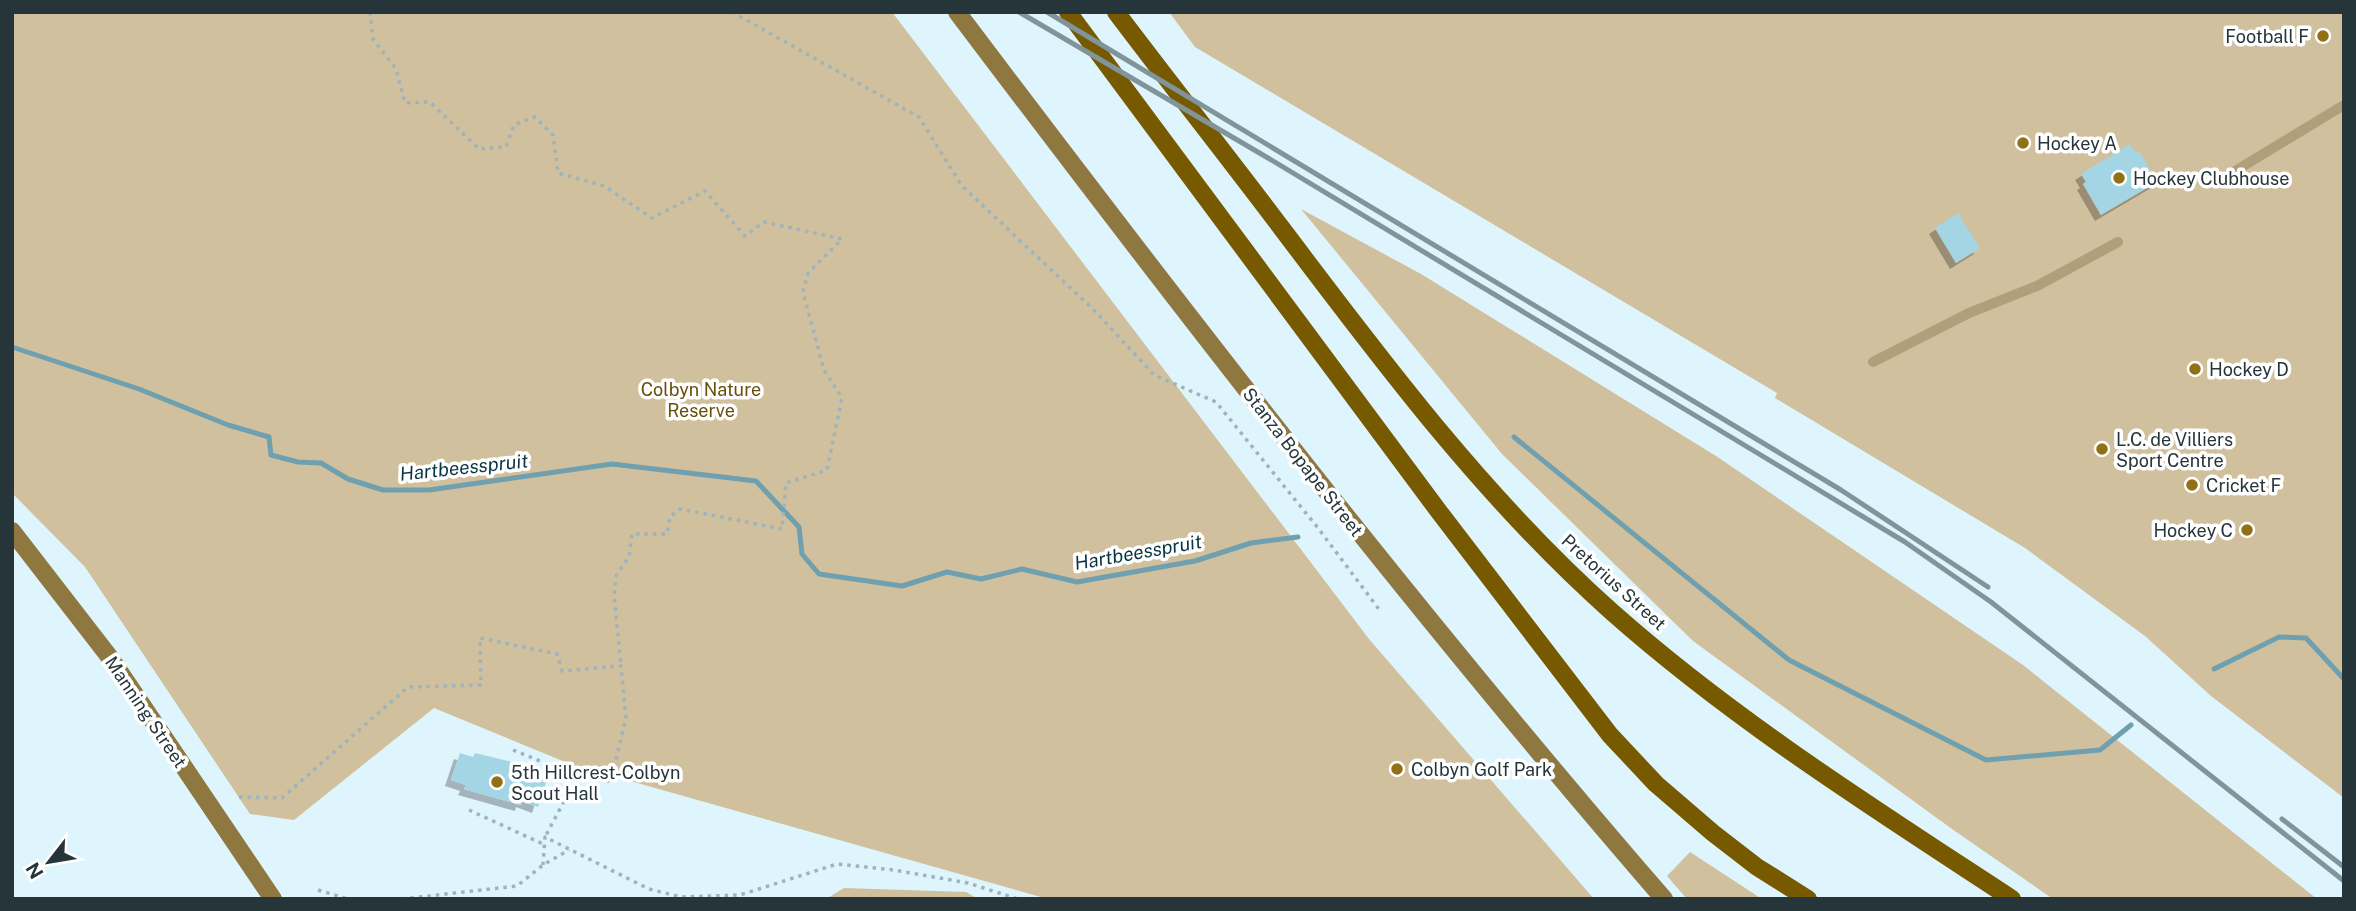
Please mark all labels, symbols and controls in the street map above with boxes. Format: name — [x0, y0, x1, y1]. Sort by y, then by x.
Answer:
place label: Football F — [2225, 26, 2309, 47]
marker: Football F — [2315, 28, 2331, 44]
place label: Hockey A — [2037, 133, 2117, 154]
marker: Hockey A — [2015, 135, 2031, 151]
place label: Hockey Clubhouse — [2133, 168, 2289, 189]
marker: Hockey Clubhouse — [2111, 170, 2127, 186]
place label: Hockey D — [2209, 359, 2289, 380]
marker: Hockey D — [2187, 361, 2203, 377]
park label: Colbyn Nature Reserve — [641, 379, 761, 421]
street label: Stanza Bopape Street — [1239, 384, 1367, 540]
place label: L.C. de Villiers Sport Centre — [2116, 429, 2233, 471]
marker: L.C. de Villiers Sport Centre — [2094, 441, 2110, 457]
water label: Hartbeesspruit — [399, 449, 529, 485]
place label: Cricket F — [2206, 475, 2281, 496]
marker: Cricket F — [2184, 477, 2200, 493]
place label: Hockey C — [2153, 520, 2233, 541]
marker: Hockey C — [2239, 522, 2255, 538]
water label: Hartbeesspruit — [1073, 530, 1203, 574]
street label: Pretorius Street — [1558, 530, 1670, 634]
street label: Manning Street — [101, 652, 191, 772]
place label: Colbyn Golf Park — [1411, 759, 1552, 780]
marker: Colbyn Golf Park — [1389, 761, 1405, 777]
place label: 5th Hillcrest-Colbyn Scout Hall — [511, 762, 680, 804]
marker: 5th Hillcrest-Colbyn Scout Hall — [489, 774, 505, 790]
north arrow — [14, 827, 84, 897]
text: N — [21, 859, 48, 883]

